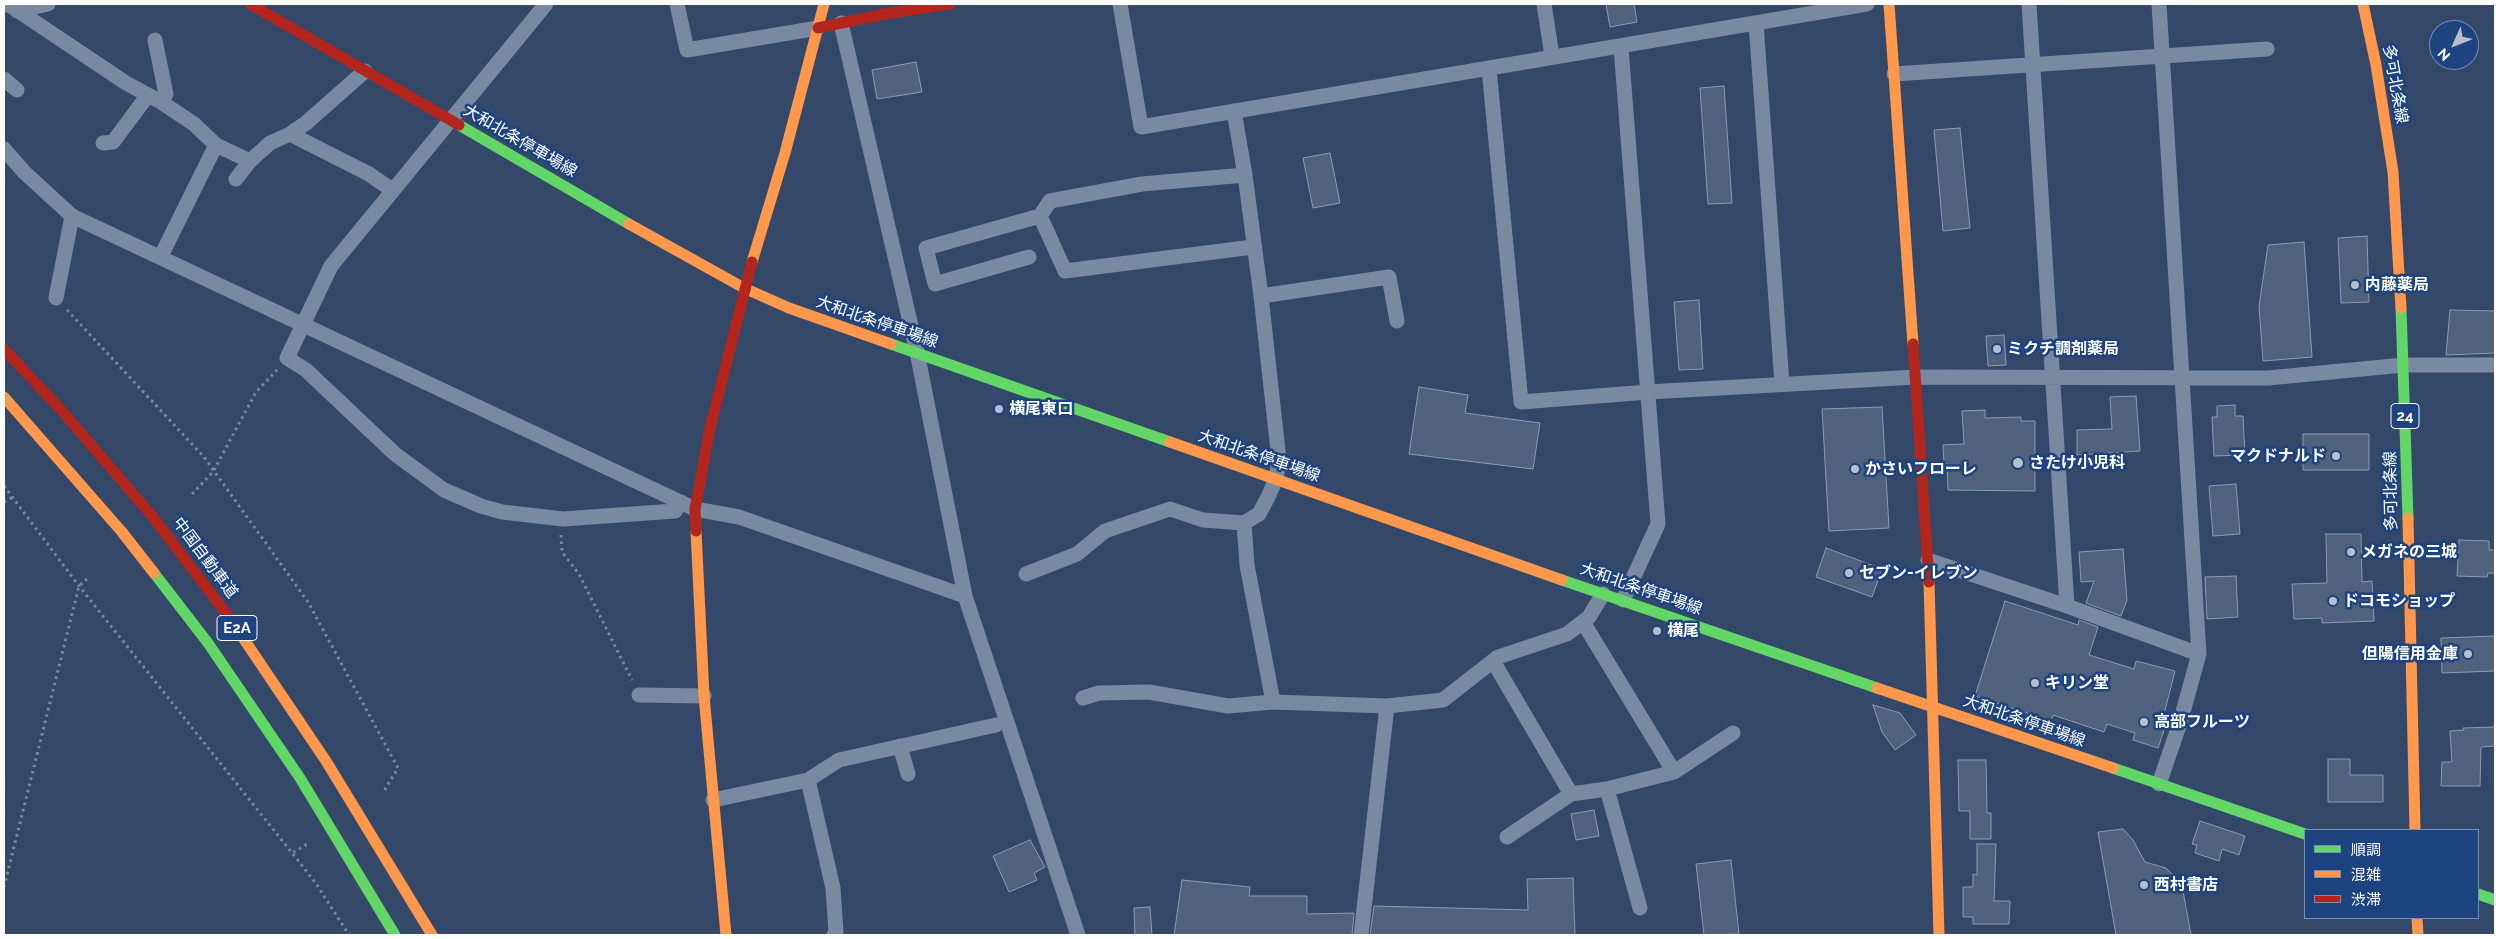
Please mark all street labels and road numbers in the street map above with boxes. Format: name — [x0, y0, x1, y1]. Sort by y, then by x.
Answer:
street label: 多可北条線 — [2379, 43, 2411, 125]
street label: 大和北条停車場線 — [460, 101, 580, 181]
street label: 大和北条停車場線 — [813, 292, 941, 352]
road number: 24 — [2391, 404, 2419, 428]
street label: 大和北条停車場線 — [1195, 426, 1323, 486]
street label: 多可北条線 — [2381, 451, 2401, 531]
street label: 中国自動車道 — [168, 514, 242, 602]
street label: 大和北条停車場線 — [1577, 559, 1705, 619]
road number: E2A — [217, 616, 257, 640]
street label: 大和北条停車場線 — [1960, 691, 2088, 751]

